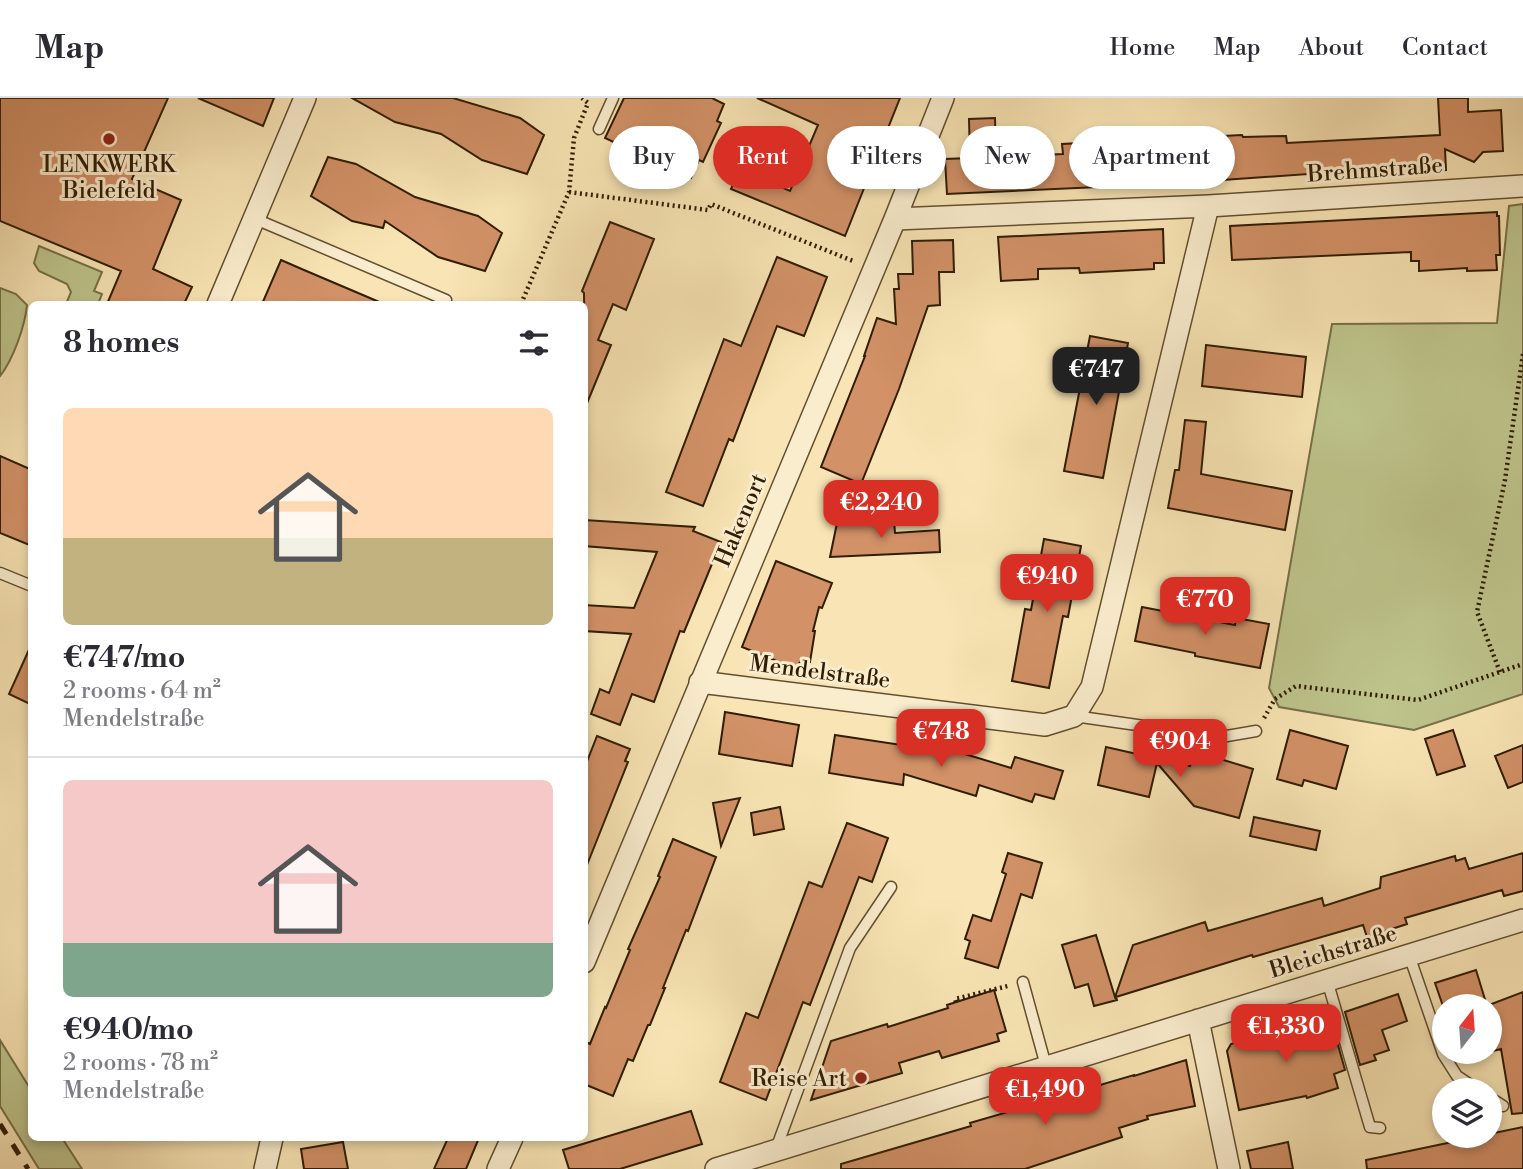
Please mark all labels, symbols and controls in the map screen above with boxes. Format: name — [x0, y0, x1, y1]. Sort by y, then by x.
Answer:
text: Map — [35, 28, 104, 69]
text: Home — [1110, 33, 1175, 63]
text: Map — [1213, 33, 1261, 63]
text: About — [1299, 33, 1364, 63]
text: Contact — [1402, 33, 1488, 63]
chip: Buy — [609, 126, 699, 189]
chip: Rent — [713, 126, 813, 189]
chip: Filters — [827, 126, 946, 189]
chip: New — [960, 126, 1055, 189]
chip: Apartment — [1069, 126, 1235, 189]
marker: LENKWERK Bielefeld — [101, 131, 117, 147]
place label: LENKWERK Bielefeld — [42, 151, 178, 205]
street label: Brehmstraße — [1305, 151, 1444, 189]
text: 8 homes — [63, 324, 179, 362]
icon: filters — [515, 324, 553, 362]
pin: €747 — [1055, 348, 1137, 407]
text: €747 — [1068, 356, 1124, 384]
icon: home — [245, 454, 371, 580]
street label: Hakenort — [709, 469, 773, 571]
pin: €2,240 — [824, 480, 938, 540]
text: €2,240 — [839, 489, 923, 517]
pin: €940 — [1006, 554, 1088, 614]
text: €940 — [1016, 563, 1078, 591]
pin: €770 — [1164, 578, 1246, 637]
text: €770 — [1176, 586, 1234, 614]
text: €747/mo — [63, 639, 185, 677]
street label: Mendelstraße — [748, 649, 892, 695]
text: 2 rooms · 64 m² — [63, 677, 221, 705]
text: Mendelstraße — [63, 705, 205, 733]
pin: €748 — [900, 710, 982, 769]
text: €748 — [912, 718, 970, 746]
pin: €904 — [1139, 720, 1221, 779]
text: €904 — [1149, 728, 1211, 756]
icon: home — [245, 826, 371, 952]
street label: Bleichstraße — [1265, 919, 1400, 985]
north arrow — [1432, 994, 1502, 1064]
map controls — [1432, 994, 1502, 1148]
pin: €1,330 — [1229, 1004, 1343, 1064]
text: €940/mo — [63, 1011, 194, 1049]
text: €1,330 — [1247, 1013, 1325, 1041]
text: 2 rooms · 78 m² — [63, 1049, 218, 1077]
place label: Reise Art — [751, 1065, 847, 1093]
pin: €1,490 — [988, 1068, 1102, 1127]
marker: Reise Art — [853, 1070, 869, 1086]
text: €1,490 — [1005, 1076, 1085, 1104]
text: Mendelstraße — [63, 1077, 205, 1105]
button: layers — [1432, 1078, 1502, 1148]

